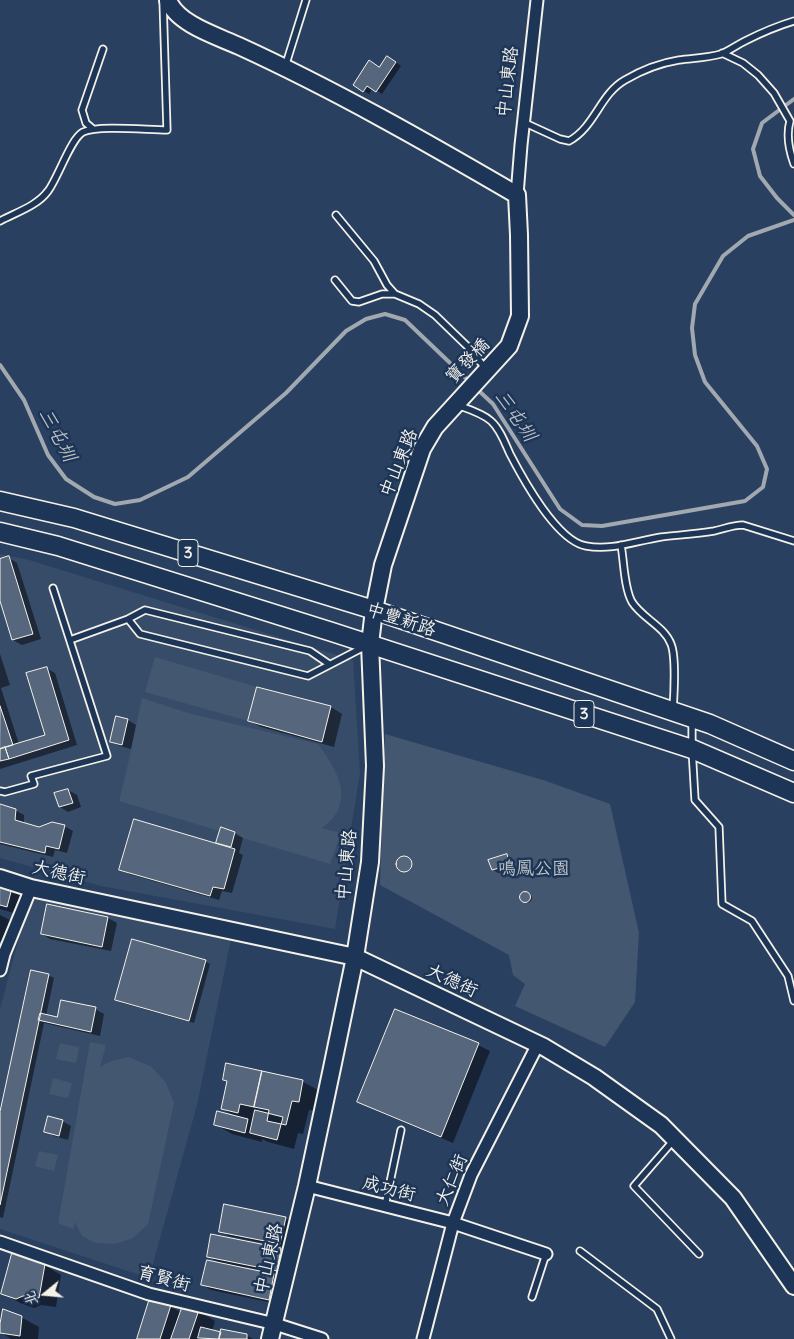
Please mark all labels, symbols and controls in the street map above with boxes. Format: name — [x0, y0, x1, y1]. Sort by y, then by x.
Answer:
street label: 中山東路 — [493, 45, 523, 119]
street label: 寶發橋 — [442, 334, 494, 388]
water label: 三屯圳 — [489, 386, 541, 446]
water label: 三屯圳 — [34, 404, 80, 466]
street label: 中山東路 — [376, 426, 422, 500]
road number: 3 — [178, 540, 198, 566]
street label: 中豐新路 — [363, 599, 439, 641]
road number: 3 — [574, 701, 594, 728]
street label: 中山東路 — [332, 828, 362, 902]
street label: 大德街 — [30, 856, 88, 890]
park label: 鳴鳳公園 — [498, 858, 570, 880]
street label: 大德街 — [423, 960, 481, 1002]
street label: 大仁街 — [432, 1151, 472, 1209]
street label: 成功街 — [360, 1172, 418, 1206]
street label: 中山東路 — [250, 1221, 288, 1297]
street label: 育賢街 — [135, 1262, 193, 1296]
north arrow — [20, 1269, 70, 1319]
text: 北 — [20, 1289, 41, 1308]

